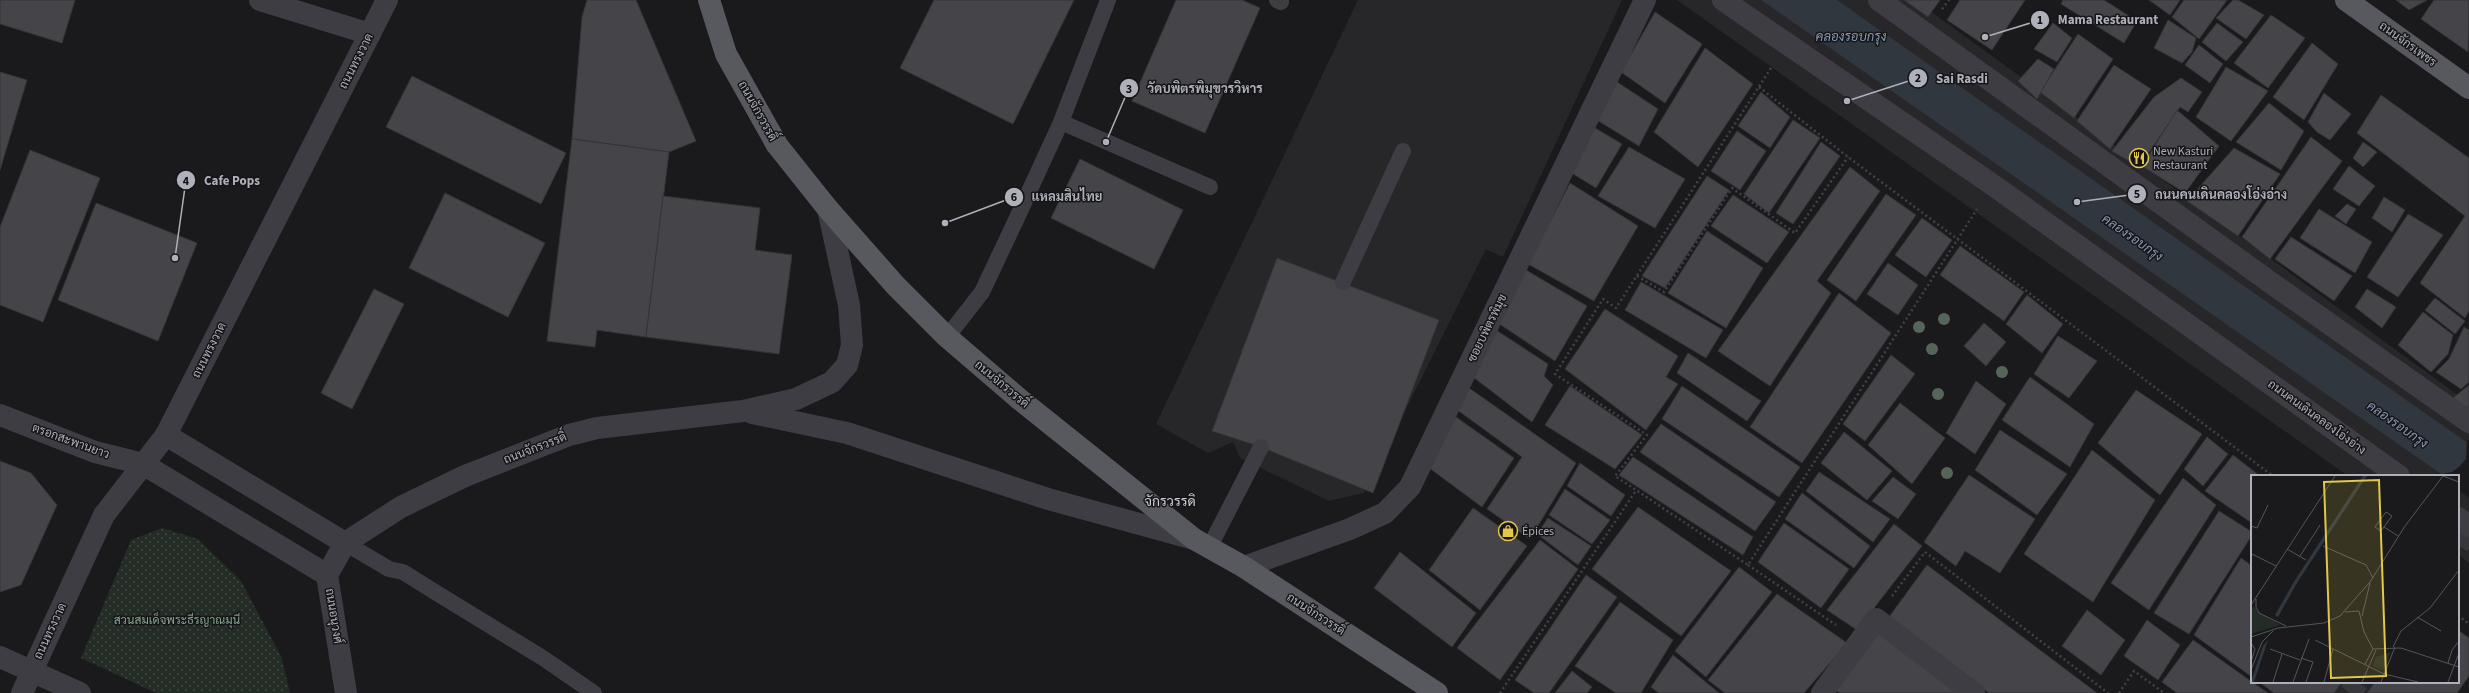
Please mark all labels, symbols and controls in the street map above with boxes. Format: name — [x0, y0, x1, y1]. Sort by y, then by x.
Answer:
callout: Mama Restaurant — [2030, 7, 2166, 32]
text: Mama Restaurant — [2058, 11, 2158, 29]
text: 1 — [2037, 12, 2043, 29]
street label: ถนนจักรเพชร — [2376, 18, 2440, 71]
water label: คลองรอบกรุง — [1816, 28, 1887, 46]
street label: ถนนทรงวาด — [335, 30, 378, 92]
callout: Sai Rasdi — [1908, 66, 1996, 91]
text: 2 — [1915, 70, 1921, 87]
text: Sai Rasdi — [1936, 70, 1988, 88]
street label: ถนนจักรวรรดิ์ — [734, 76, 784, 144]
callout: วัดบพิตรพิมุขวรวิหาร — [1119, 76, 1270, 101]
text: วัดบพิตรพิมุขวรวิหาร — [1147, 80, 1263, 99]
text: 3 — [1126, 81, 1132, 98]
place label: New Kasturi Restaurant — [2153, 143, 2213, 174]
restaurant icon: New Kasturi Restaurant — [2128, 147, 2150, 169]
callout: Cafe Pops — [176, 168, 268, 193]
text: Cafe Pops — [204, 172, 260, 190]
text: 4 — [183, 173, 190, 190]
callout: ถนนคนเดินคลองโอ่งอ่าง — [2127, 182, 2295, 207]
callout: แหลมสินไทย — [1004, 184, 1111, 209]
text: ถนนคนเดินคลองโอ่งอ่าง — [2155, 185, 2287, 204]
text: 5 — [2134, 186, 2140, 203]
text: แหลมสินไทย — [1032, 187, 1102, 206]
text: 6 — [1011, 189, 1017, 206]
water label: คลองรอบกรุง — [2098, 210, 2167, 266]
street label: ซอยบพิตรพิมุข — [1464, 291, 1511, 365]
street label: ถนนทรงวาด — [188, 319, 231, 381]
street label: ถนนจักรวรรดิ์ — [971, 354, 1035, 412]
street label: ถนนคนเดินคลองโอ่งอ่าง — [2264, 376, 2369, 459]
water label: คลองรอบกรุง — [2363, 397, 2432, 453]
street label: ตรอกสะพานยาว — [30, 420, 112, 463]
street label: ถนนจักรวรรดิ์ — [500, 425, 569, 468]
inset map — [2251, 475, 2459, 683]
district label: จักรวรรดิ — [1144, 492, 1196, 512]
shop icon: Épices — [1497, 520, 1519, 542]
place label: Épices — [1522, 523, 1554, 540]
street label: ถนนจักรวรรดิ์ — [1283, 586, 1350, 640]
street label: ถนนอนุวงศ์ — [321, 587, 346, 645]
street label: ถนนทรงวาด — [30, 600, 71, 662]
park label: สวนสมเด็จพระธีรญาณมุนี — [114, 611, 241, 629]

